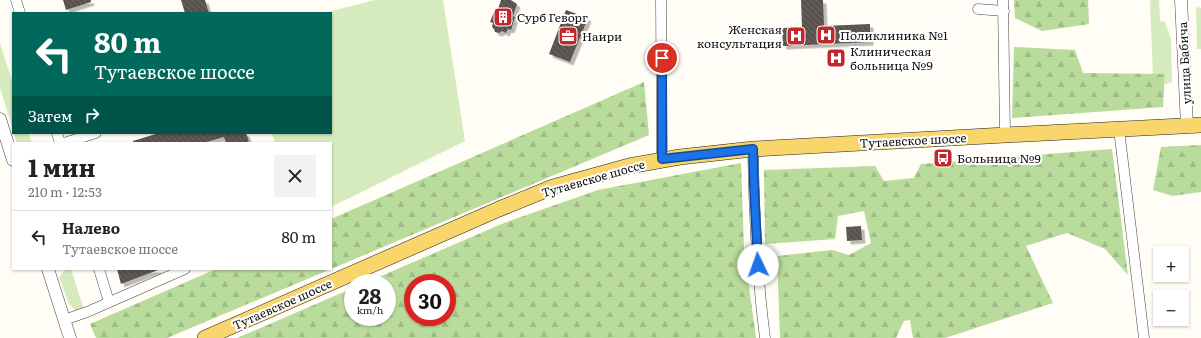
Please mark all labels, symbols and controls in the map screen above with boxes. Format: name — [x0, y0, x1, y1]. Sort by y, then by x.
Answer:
building icon: Сурб Геворг — [492, 6, 514, 28]
place label: Сурб Геворг — [517, 8, 588, 26]
text: 80 m — [94, 20, 161, 62]
place label: Женская консультация — [697, 20, 782, 52]
street label: улица Бабича — [1173, 21, 1195, 105]
hospital icon: Поликлиника №1 — [815, 24, 837, 46]
office icon: Наири — [557, 25, 579, 47]
hospital icon: Женская консультация — [785, 25, 807, 47]
place label: Поликлиника №1 — [840, 26, 948, 44]
place label: Наири — [582, 27, 622, 45]
icon: left — [28, 28, 80, 80]
pin — [645, 41, 679, 75]
place label: Клиническая больница №9 — [850, 42, 933, 74]
icon: arrive — [651, 47, 673, 69]
hospital icon: Клиническая больница №9 — [825, 47, 847, 69]
text: Тутаевское шоссе — [94, 58, 255, 85]
text: Затем — [28, 104, 73, 127]
icon: right — [81, 104, 103, 126]
street label: Тутаевское шоссе — [859, 128, 967, 152]
bus stop icon: Больница №9 — [932, 147, 954, 169]
text: 1 мин — [28, 149, 95, 184]
place label: Больница №9 — [957, 149, 1041, 167]
button: close — [274, 155, 316, 197]
street label: Тутаевское шоссе — [539, 155, 647, 201]
text: 210 m · 12:53 — [28, 182, 102, 201]
text: Налево — [62, 216, 120, 239]
text: 80 m — [282, 225, 316, 248]
icon: left — [28, 226, 50, 248]
text: Тутаевское шоссе — [62, 239, 178, 258]
position arrow — [737, 244, 779, 286]
map controls — [1153, 246, 1189, 326]
button: + — [1153, 246, 1189, 282]
street label: Тутаевское шоссе — [229, 274, 335, 334]
speed limit sign: 30 — [404, 274, 456, 326]
text: 28 — [359, 280, 381, 310]
button: − — [1153, 290, 1189, 326]
text: km/h — [357, 302, 383, 317]

